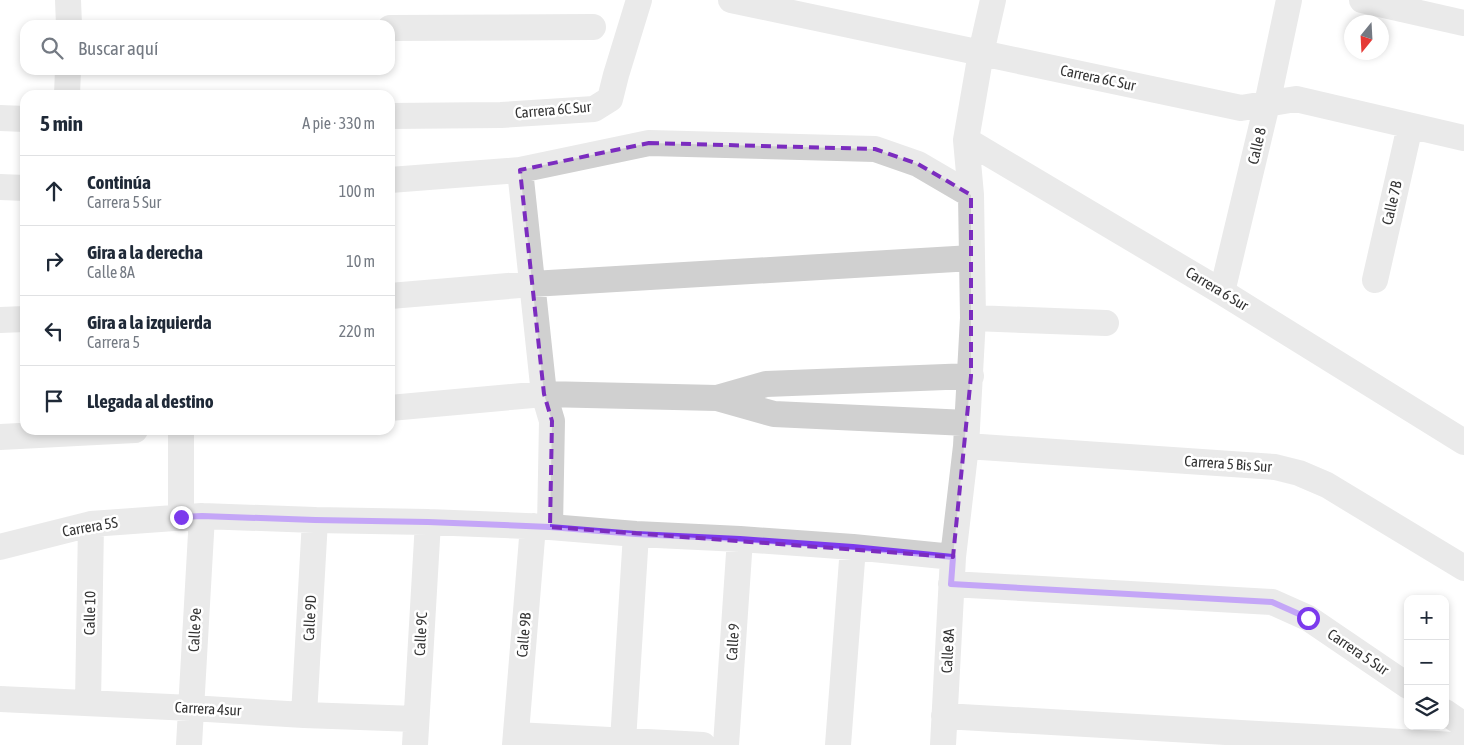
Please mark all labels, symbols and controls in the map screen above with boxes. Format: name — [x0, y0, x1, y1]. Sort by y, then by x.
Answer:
north arrow — [1344, 15, 1389, 60]
search box — [20, 20, 395, 75]
icon: search — [38, 34, 66, 62]
text: Buscar aquí — [78, 37, 158, 59]
street label: Carrera 6C Sur — [1059, 61, 1138, 94]
street label: Carrera 6C Sur — [514, 98, 592, 121]
text: 5 min — [40, 111, 83, 135]
text: A pie · 330 m — [302, 114, 375, 132]
street label: Calle 8 — [1244, 126, 1269, 166]
text: Continúa — [87, 171, 151, 193]
icon: ahead — [40, 177, 68, 205]
street label: Calle 7B — [1378, 179, 1405, 227]
text: 100 m — [339, 182, 375, 200]
text: Carrera 5 Sur — [87, 193, 161, 211]
text: Gira a la derecha — [87, 241, 203, 263]
icon: right — [40, 247, 68, 275]
text: 10 m — [346, 252, 375, 270]
text: Calle 8A — [87, 263, 135, 281]
street label: Carrera 6 Sur — [1183, 263, 1252, 314]
text: Gira a la izquierda — [87, 311, 212, 333]
icon: left — [40, 317, 68, 345]
text: 220 m — [339, 322, 375, 340]
text: Carrera 5 — [87, 333, 140, 351]
icon: arrive — [40, 387, 68, 415]
text: Llegada al destino — [87, 390, 214, 412]
street label: Carrera 5 Bis Sur — [1184, 452, 1273, 475]
route end — [170, 506, 193, 529]
street label: Carrera 5S — [61, 513, 119, 540]
street label: Calle 10 — [81, 591, 98, 635]
street label: Calle 9D — [300, 595, 319, 641]
map controls — [1404, 595, 1449, 730]
button: + — [1404, 595, 1449, 640]
street label: Calle 9e — [185, 607, 204, 653]
route start — [1297, 607, 1320, 630]
street label: Calle 9C — [411, 611, 430, 656]
street label: Calle 9B — [513, 612, 534, 658]
street label: Calle 9 — [723, 623, 742, 661]
street label: Carrera 5 Sur — [1325, 625, 1392, 678]
street label: Calle 8A — [938, 628, 957, 674]
button: − — [1404, 640, 1449, 685]
button: layers — [1404, 685, 1449, 730]
street label: Carrera 4sur — [174, 698, 242, 719]

